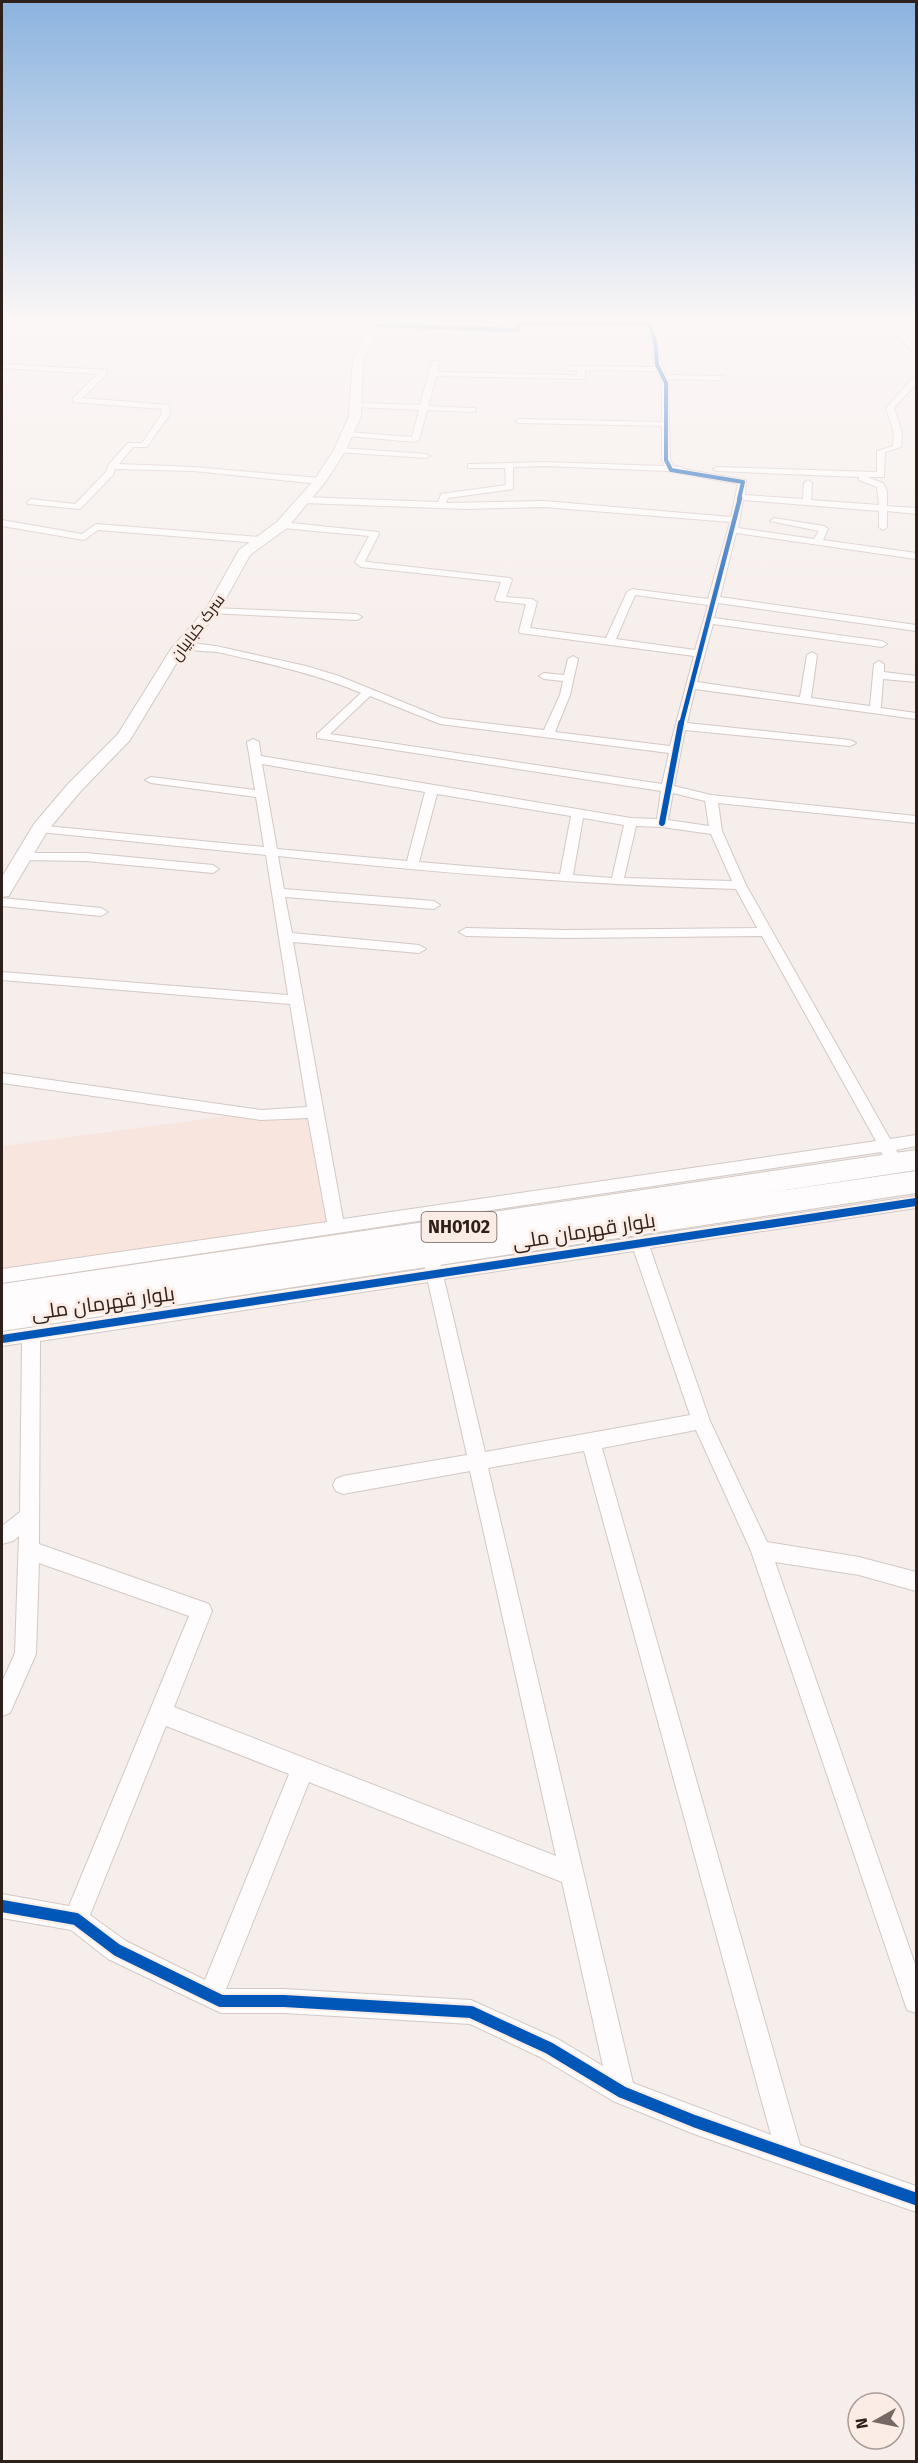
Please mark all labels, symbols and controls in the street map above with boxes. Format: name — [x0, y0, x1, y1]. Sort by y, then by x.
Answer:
street label: سرک کبابیان — [166, 590, 229, 665]
street label: بلوار قهرمان ملی — [511, 1208, 657, 1255]
road number: NH0102 — [422, 1212, 496, 1242]
street label: بلوار قهرمان ملی — [30, 1281, 176, 1326]
north arrow — [846, 2391, 906, 2451]
text: N — [851, 2417, 872, 2430]

